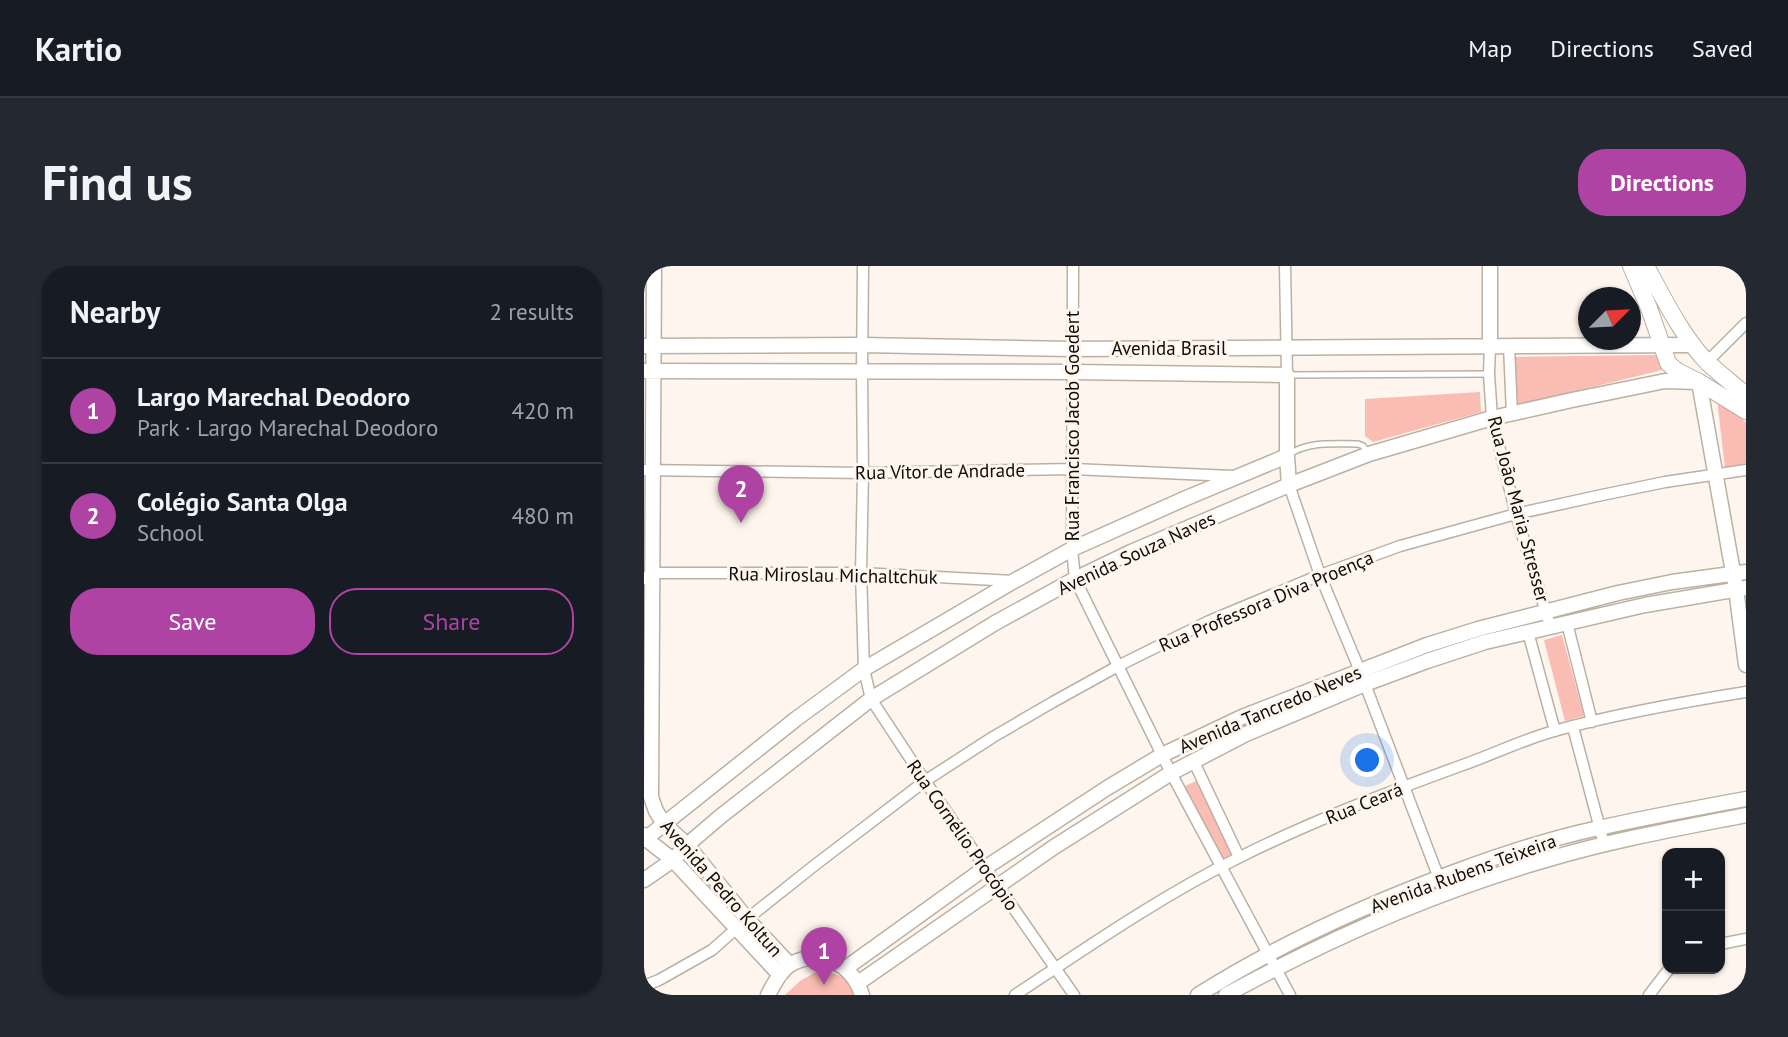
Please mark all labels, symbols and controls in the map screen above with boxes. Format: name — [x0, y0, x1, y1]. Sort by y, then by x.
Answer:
text: Kartio — [35, 27, 122, 70]
text: Map — [1468, 33, 1512, 64]
text: Directions — [1550, 33, 1654, 64]
text: Saved — [1692, 33, 1753, 64]
button: Directions — [1578, 149, 1746, 216]
text: Find us — [42, 150, 193, 214]
north arrow — [1578, 287, 1641, 350]
text: Nearby — [70, 292, 160, 331]
text: 2 results — [490, 297, 574, 326]
street label: Rua Francisco Jacob Goedert — [1060, 310, 1084, 541]
street label: Avenida Brasil — [1112, 336, 1227, 360]
text: Largo Marechal Deodoro — [137, 380, 410, 413]
text: 1 — [86, 396, 100, 425]
text: 420 m — [512, 396, 574, 425]
text: Park · Largo Marechal Deodoro — [137, 413, 438, 442]
street label: Rua João Maria Stresser — [1483, 413, 1556, 605]
street label: Rua Vítor de Andrade — [855, 458, 1025, 484]
pin: 2 — [718, 465, 764, 523]
text: Colégio Santa Olga — [137, 485, 348, 518]
text: 2 — [86, 501, 100, 530]
text: 480 m — [512, 501, 574, 530]
street label: Avenida Souza Naves — [1053, 506, 1219, 600]
text: School — [137, 518, 204, 547]
street label: Rua Professora Diva Proença — [1155, 545, 1377, 657]
street label: Rua Miroslau Michaltchuk — [728, 561, 938, 589]
button: Save — [70, 588, 315, 655]
button: Share — [329, 588, 574, 655]
street label: Avenida Tancredo Neves — [1175, 660, 1365, 758]
your location — [1350, 743, 1384, 777]
street label: Rua Cornélio Procópio — [902, 755, 1024, 915]
street label: Rua Ceará — [1322, 777, 1406, 829]
street label: Avenida Pedro Koltun — [656, 814, 788, 962]
street label: Avenida Rubens Teixeira — [1367, 828, 1559, 918]
map controls — [1662, 848, 1725, 974]
button: + — [1662, 848, 1725, 911]
button: − — [1662, 911, 1725, 974]
pin: 1 — [801, 927, 847, 985]

